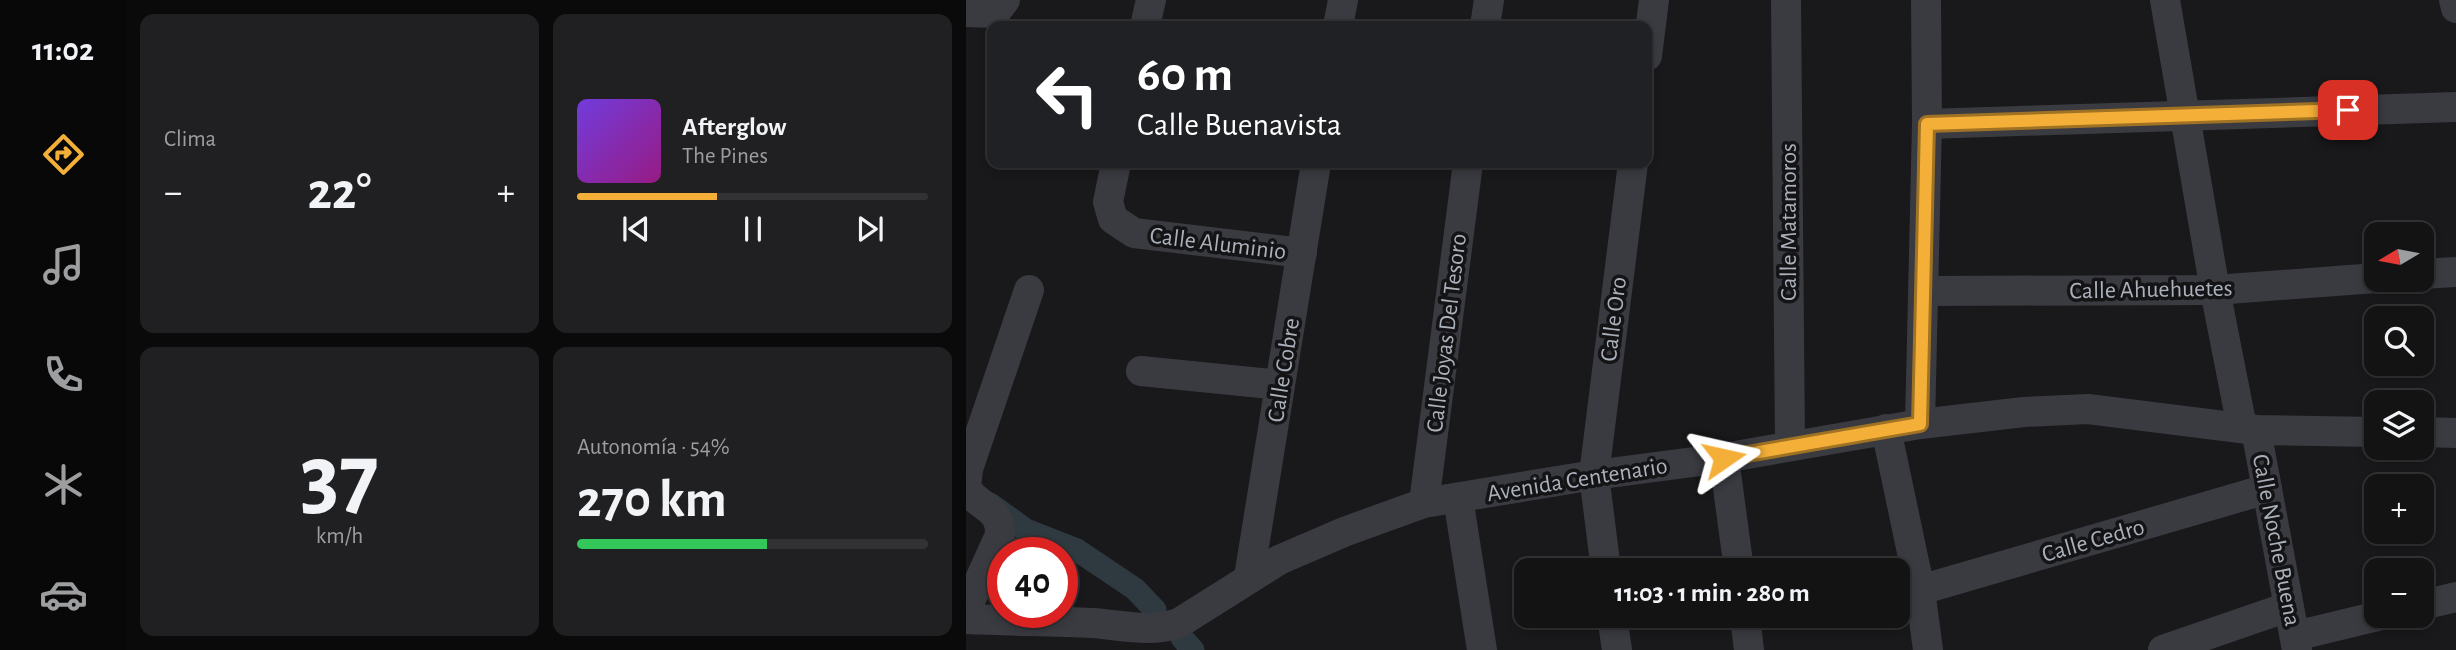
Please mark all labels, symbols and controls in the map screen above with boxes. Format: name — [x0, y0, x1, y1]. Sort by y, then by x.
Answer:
text: 11:02 — [32, 34, 94, 66]
icon: left — [1022, 49, 1113, 140]
text: 60 m — [1137, 51, 1233, 100]
pin — [2318, 80, 2378, 140]
icon: arrive — [2329, 91, 2367, 129]
text: Calle Buenavista — [1137, 109, 1341, 141]
text: Afterglow — [682, 114, 786, 140]
text: Clima — [164, 128, 216, 151]
icon: directions — [39, 130, 88, 179]
street label: Calle Matamoros — [1777, 143, 1801, 301]
text: The Pines — [682, 145, 768, 168]
text: 22° — [307, 166, 372, 218]
text: − — [164, 174, 182, 212]
text: + — [497, 174, 515, 212]
icon: previous — [617, 210, 655, 248]
icon: pause — [734, 210, 772, 248]
icon: next — [851, 210, 889, 248]
north arrow — [2364, 222, 2434, 292]
map controls — [2364, 222, 2434, 628]
street label: Calle Aluminio — [1148, 224, 1287, 264]
street label: Calle Joyas Del Tesoro — [1423, 232, 1471, 434]
icon: music — [39, 240, 88, 289]
street label: Calle Oro — [1597, 275, 1631, 363]
street label: Calle Ahuehuetes — [2069, 277, 2233, 303]
button: search — [2364, 306, 2434, 376]
street label: Calle Cobre — [1264, 316, 1304, 424]
icon: phone — [39, 350, 88, 399]
button: layers — [2364, 390, 2434, 460]
position arrow — [1687, 421, 1761, 495]
text: 37 — [300, 432, 379, 523]
text: Autonomía · 54% — [577, 436, 730, 459]
street label: Calle Noche Buena — [2248, 452, 2304, 628]
street label: Avenida Centenario — [1485, 454, 1669, 506]
icon: climate — [39, 460, 88, 509]
text: 270 km — [577, 474, 727, 526]
button: + — [2364, 474, 2434, 544]
street label: Calle Cedro — [2039, 515, 2147, 567]
text: km/h — [316, 525, 363, 548]
speed limit sign: 40 — [987, 537, 1078, 628]
button: − — [2364, 558, 2434, 628]
icon: car — [39, 570, 88, 619]
text: 11:03 · 1 min · 280 m — [1614, 580, 1810, 606]

